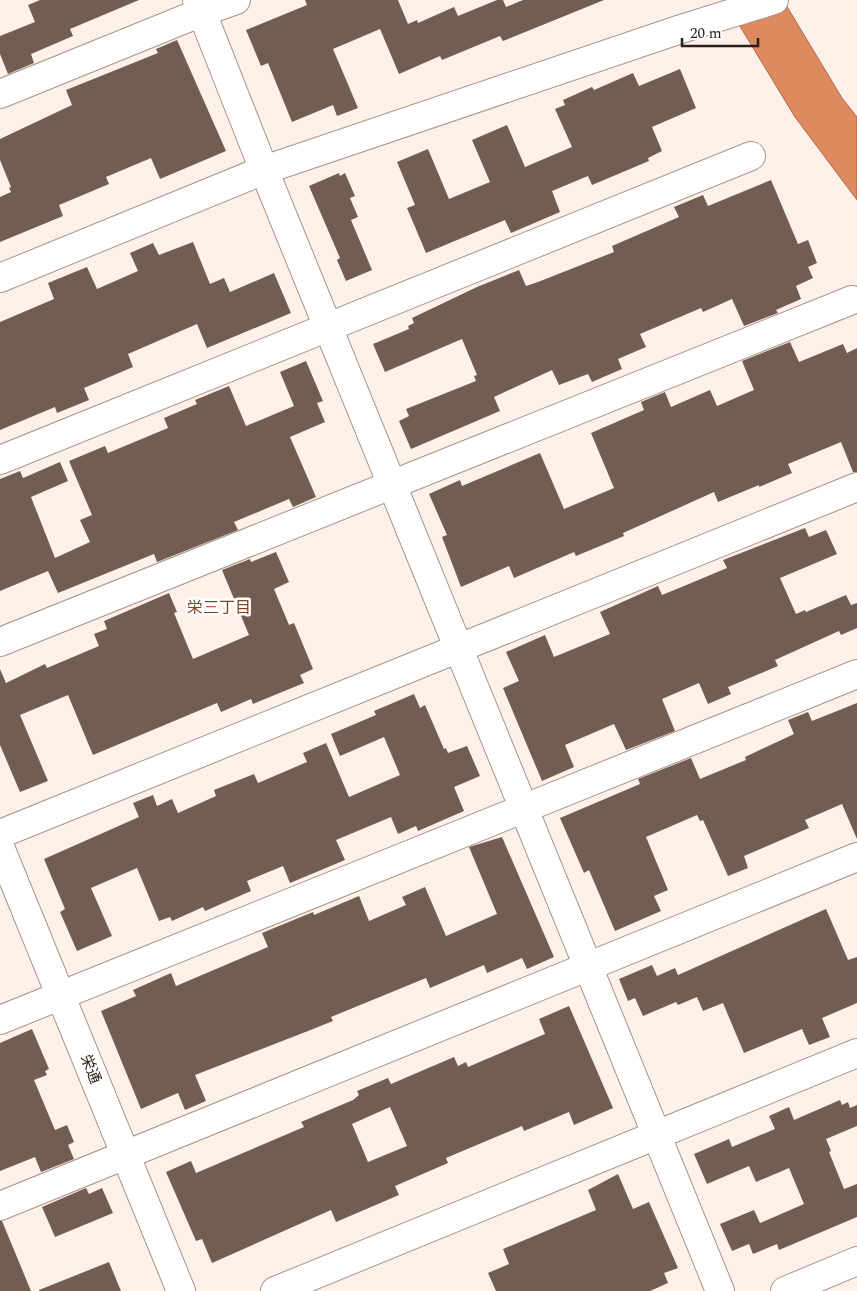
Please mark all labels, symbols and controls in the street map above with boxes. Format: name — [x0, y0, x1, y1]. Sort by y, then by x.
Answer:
scale bar — [682, 15, 758, 47]
text: 20 m — [690, 22, 722, 45]
district label: 栄三丁目 — [187, 596, 251, 620]
street label: 栄通 — [74, 1051, 107, 1087]

